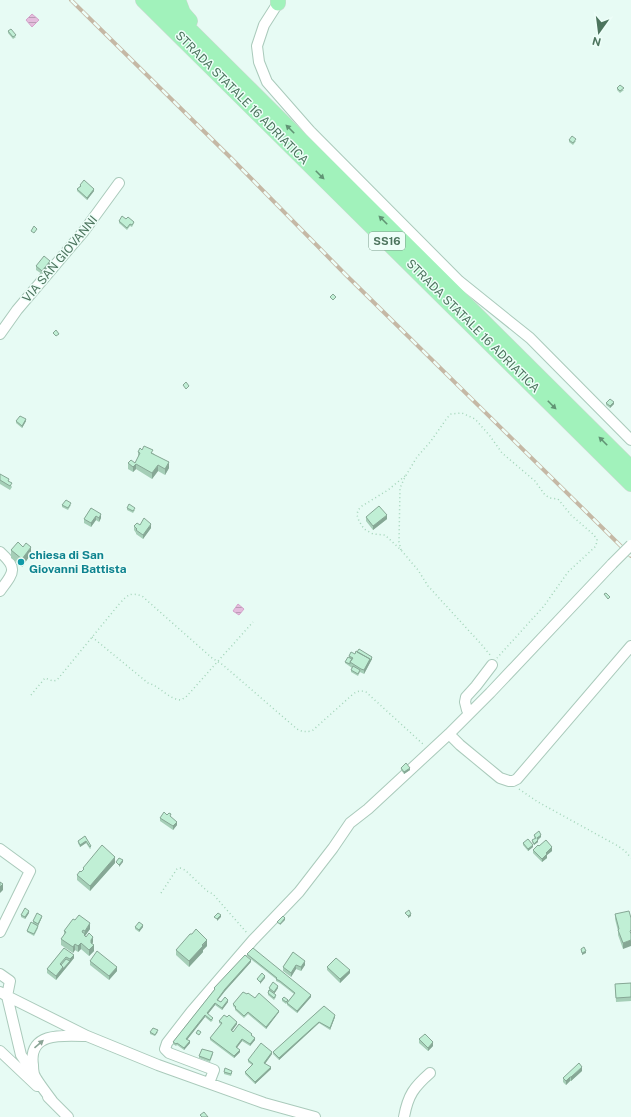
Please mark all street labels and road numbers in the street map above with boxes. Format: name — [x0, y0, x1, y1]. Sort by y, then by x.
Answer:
street label: STRADA STATALE 16 ADRIATICA — [173, 29, 312, 168]
street label: VIA SAN GIOVANNI — [20, 213, 100, 305]
road number: SS16 — [369, 232, 405, 250]
street label: STRADA STATALE 16 ADRIATICA — [404, 257, 543, 396]

